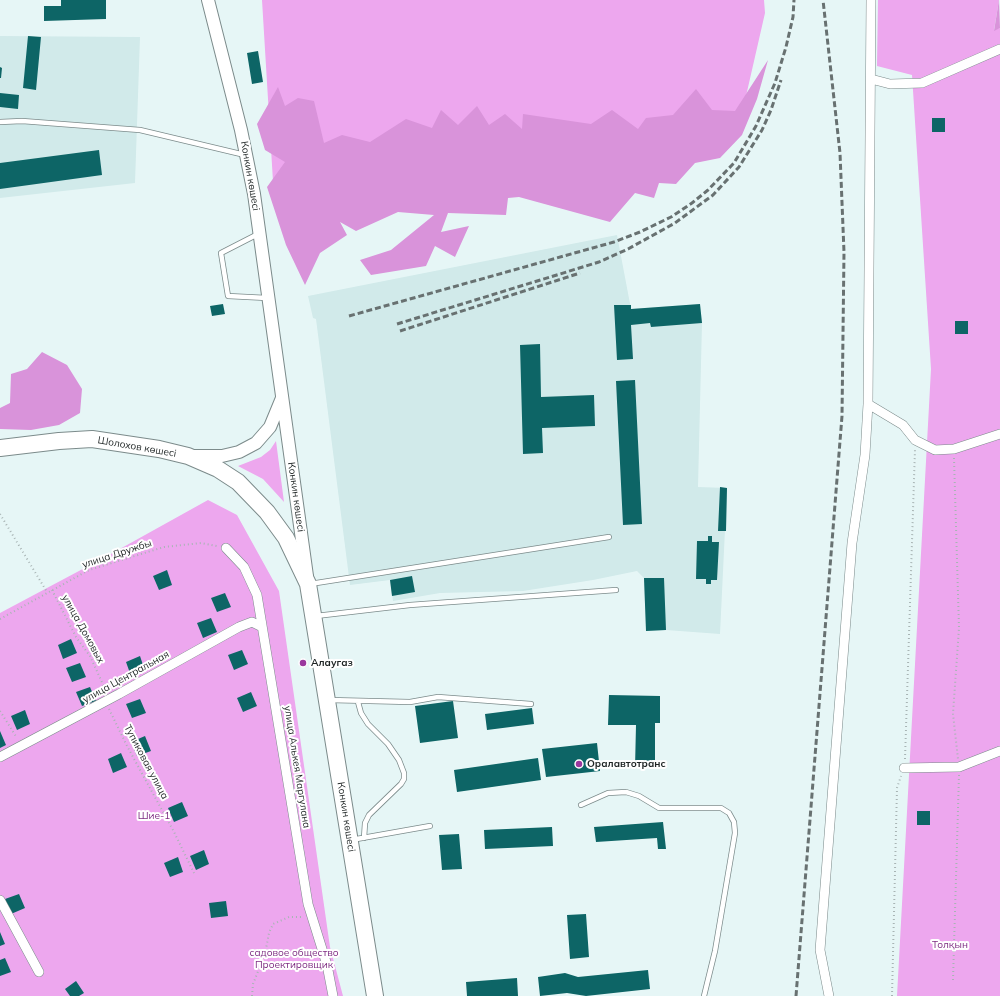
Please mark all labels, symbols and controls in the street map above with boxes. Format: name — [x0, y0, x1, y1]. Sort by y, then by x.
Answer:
street label: Конкин көшесі — [238, 140, 262, 212]
street label: Шолохов көшесі — [97, 434, 177, 460]
street label: Конкин көшесі — [285, 461, 307, 533]
street label: улица Дружбы — [81, 537, 153, 571]
street label: улица Домовых — [59, 593, 107, 665]
street label: улица Центральная — [81, 648, 171, 706]
place label: Алаугаз — [311, 657, 353, 669]
marker: Алаугаз — [298, 658, 308, 668]
street label: улица Алькея Маргулана — [281, 705, 313, 829]
street label: Тупиковая улица — [121, 723, 171, 801]
place label: Оралавтотранс — [587, 758, 666, 770]
marker: Оралавтотранс — [574, 759, 584, 769]
street label: Конкин көшесі — [335, 781, 357, 853]
park label: Шие-1 — [138, 810, 170, 822]
park label: Толқын — [932, 939, 968, 951]
park label: садовое общество Проектировщик — [249, 947, 339, 970]

